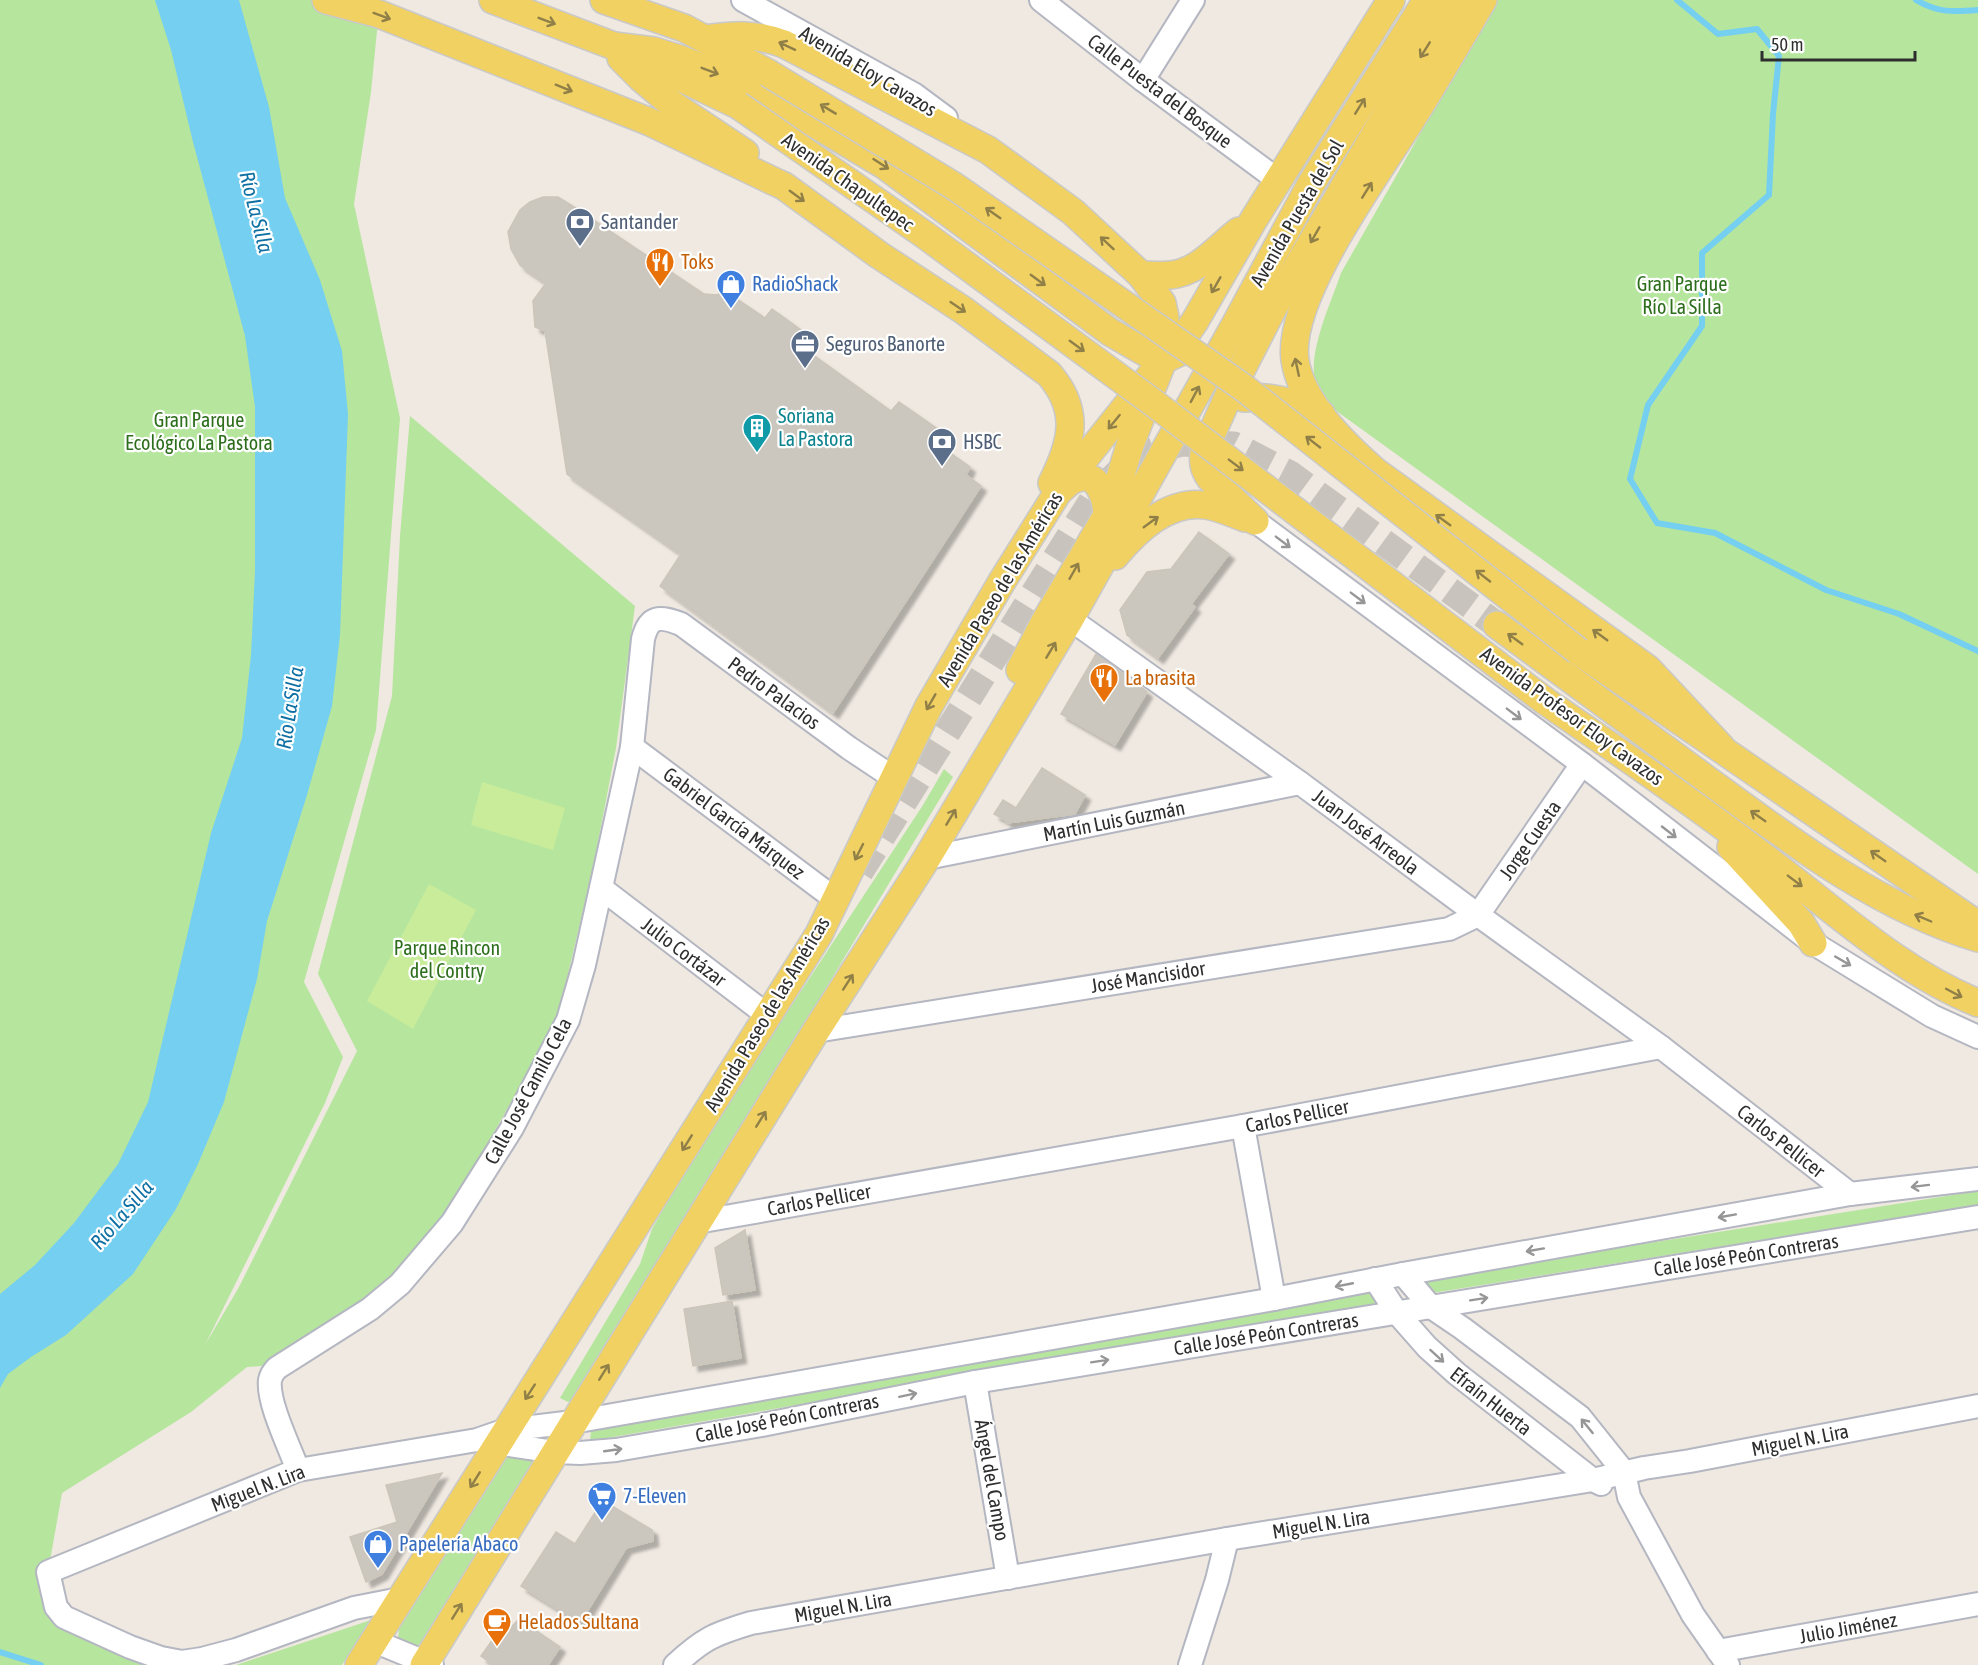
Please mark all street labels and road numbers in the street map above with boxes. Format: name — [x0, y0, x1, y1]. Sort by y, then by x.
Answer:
street label: Avenida Eloy Cavazos — [796, 21, 941, 121]
street label: Calle Puesta del Bosque — [1084, 29, 1237, 152]
street label: Avenida Chapultepec — [778, 128, 919, 236]
street label: Avenida Puesta del Sol — [1245, 135, 1348, 290]
street label: Avenida Paseo de las Américas — [932, 487, 1067, 690]
street label: Avenida Profesor Eloy Cavazos — [1476, 642, 1668, 790]
street label: Pedro Palacios — [724, 652, 825, 734]
street label: Gabriel García Márquez — [659, 762, 809, 883]
street label: Juan José Arreola — [1309, 784, 1424, 879]
street label: Martín Luis Guzmán — [1041, 795, 1187, 846]
street label: Jorge Cuesta — [1494, 796, 1565, 884]
street label: Julio Cortázar — [638, 912, 732, 991]
street label: Avenida Paseo de las Américas — [699, 912, 834, 1115]
street label: José Mancisidor — [1089, 956, 1208, 997]
street label: Calle José Camilo Cela — [479, 1014, 576, 1168]
street label: Carlos Pellicer — [1243, 1094, 1352, 1137]
street label: Carlos Pellicer — [1733, 1099, 1831, 1183]
street label: Carlos Pellicer — [765, 1179, 874, 1220]
street label: Calle José Peón Contreras — [1652, 1229, 1840, 1280]
street label: Calle José Peón Contreras — [1172, 1308, 1360, 1359]
street label: Efraín Huerta — [1446, 1362, 1537, 1440]
street label: Calle José Peón Contreras — [693, 1388, 881, 1447]
street label: Ángel del Campo — [970, 1417, 1014, 1542]
street label: Miguel N. Lira — [1749, 1419, 1851, 1460]
street label: Miguel N. Lira — [208, 1459, 308, 1516]
street label: Miguel N. Lira — [1270, 1504, 1371, 1543]
street label: Miguel N. Lira — [792, 1587, 893, 1626]
street label: Julio Jiménez — [1797, 1608, 1898, 1647]

